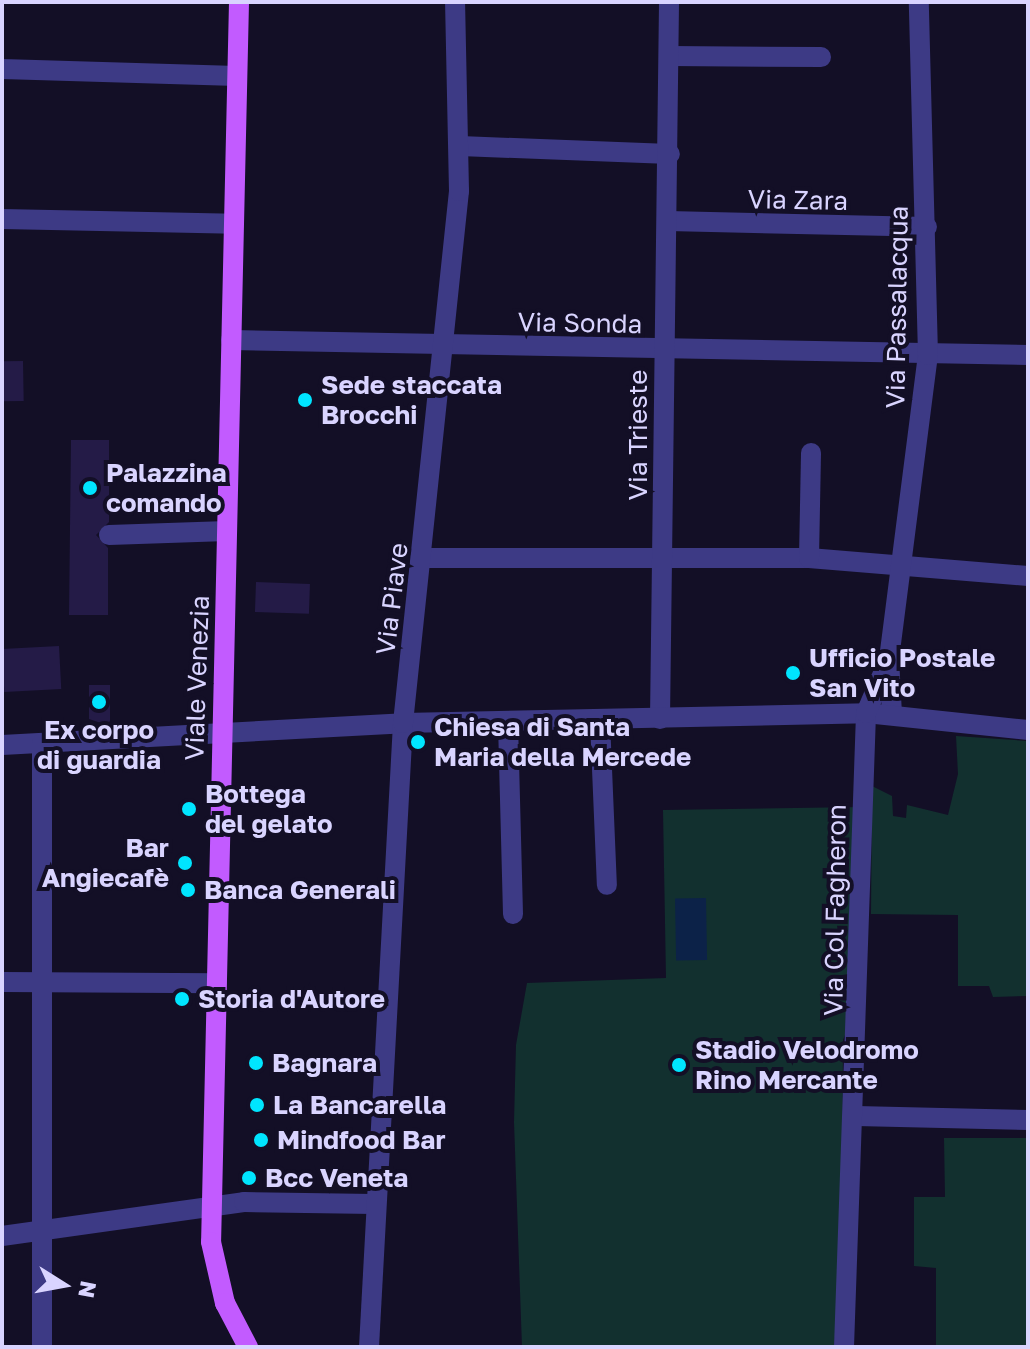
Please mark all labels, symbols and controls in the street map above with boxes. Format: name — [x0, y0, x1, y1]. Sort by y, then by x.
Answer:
street label: Via Zara — [748, 184, 848, 216]
street label: Via Passalacqua — [880, 205, 914, 409]
street label: Via Sonda — [517, 306, 643, 340]
place label: Sede staccata Brocchi — [321, 369, 502, 430]
street label: Via Trieste — [622, 370, 654, 500]
marker: Sede staccata Brocchi — [296, 391, 314, 409]
place label: Palazzina comando — [106, 457, 227, 518]
marker: Palazzina comando — [81, 479, 99, 497]
street label: Via Piave — [370, 541, 414, 657]
street label: Viale Venezia — [179, 595, 215, 761]
place label: Ufficio Postale San Vito — [809, 642, 995, 704]
marker: Ufficio Postale San Vito — [784, 664, 802, 682]
marker: Ex corpo di guardia — [90, 693, 108, 711]
place label: Chiesa di Santa Maria della Mercede — [434, 711, 691, 772]
place label: Ex corpo di guardia — [37, 714, 161, 776]
marker: Chiesa di Santa Maria della Mercede — [409, 733, 427, 751]
place label: Bottega del gelato — [205, 778, 333, 840]
marker: Bottega del gelato — [180, 800, 198, 818]
street label: Via Col Fagheron — [818, 804, 852, 1016]
place label: Bar Angiecafè — [42, 832, 169, 894]
marker: Bar Angiecafè — [176, 854, 194, 872]
place label: Banca Generali — [204, 874, 396, 906]
marker: Banca Generali — [179, 881, 197, 899]
place label: Storia d'Autore — [198, 983, 385, 1015]
marker: Storia d'Autore — [173, 990, 191, 1008]
place label: Stadio Velodromo Rino Mercante — [695, 1034, 919, 1096]
place label: Bagnara — [272, 1047, 377, 1079]
marker: Bagnara — [247, 1054, 265, 1072]
marker: Stadio Velodromo Rino Mercante — [670, 1056, 688, 1074]
place label: La Bancarella — [273, 1089, 446, 1121]
marker: La Bancarella — [248, 1096, 266, 1114]
place label: Mindfood Bar — [277, 1124, 446, 1156]
marker: Mindfood Bar — [252, 1131, 270, 1149]
place label: Bcc Veneta — [265, 1162, 408, 1194]
marker: Bcc Veneta — [240, 1169, 258, 1187]
north arrow — [24, 1245, 104, 1325]
text: N — [73, 1279, 103, 1300]

